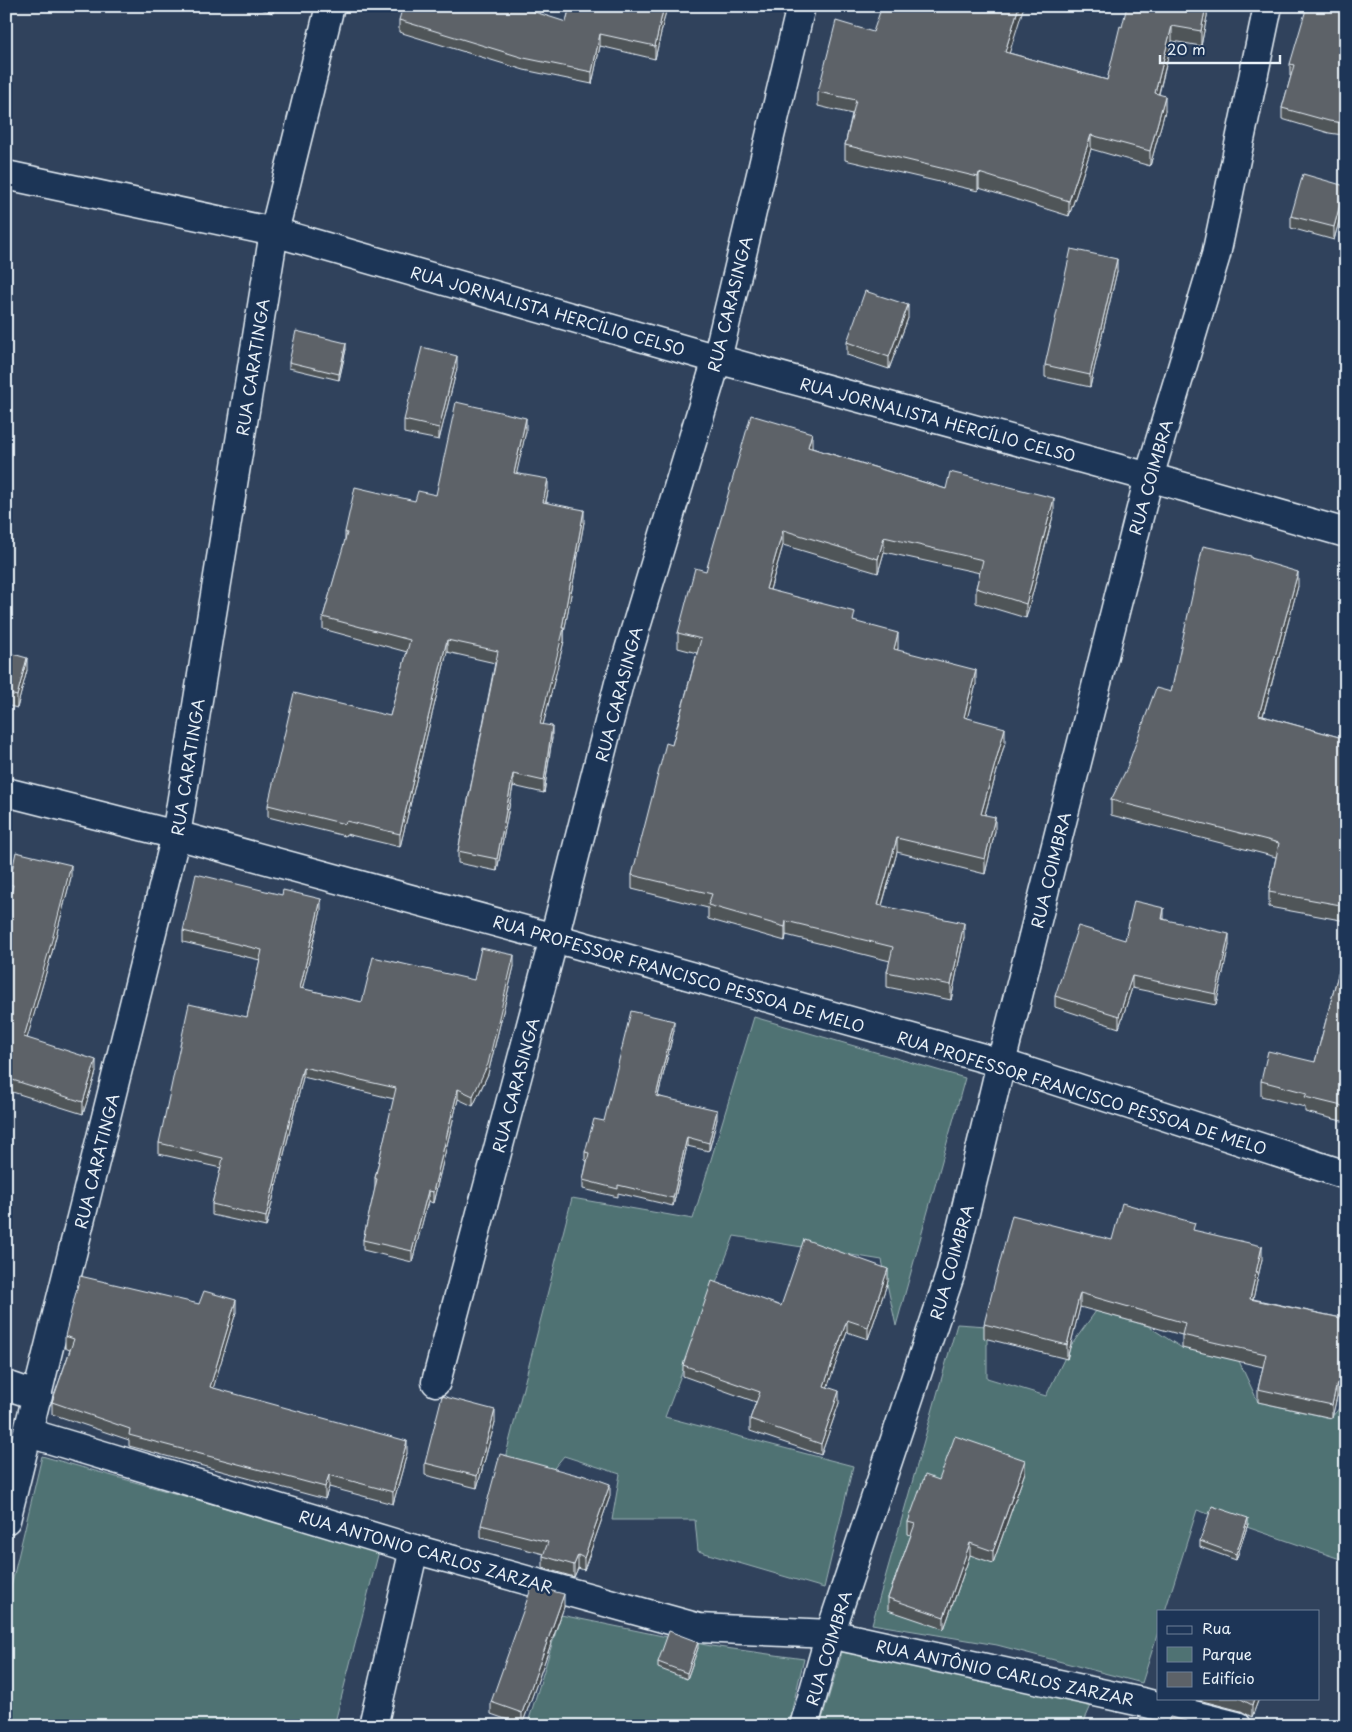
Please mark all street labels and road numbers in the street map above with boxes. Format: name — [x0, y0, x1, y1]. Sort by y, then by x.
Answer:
street label: RUA CARASINGA — [701, 234, 757, 374]
street label: RUA JORNALISTA HERCÍLIO CELSO — [408, 259, 688, 361]
street label: RUA CARATINGA — [229, 297, 275, 437]
street label: RUA JORNALISTA HERCÍLIO CELSO — [797, 371, 1079, 467]
street label: RUA COIMBRA — [1122, 416, 1178, 538]
street label: RUA CARASINGA — [588, 624, 648, 764]
street label: RUA CARATINGA — [164, 697, 210, 837]
street label: RUA COIMBRA — [1024, 809, 1076, 931]
street label: RUA PROFESSOR FRANCISCO PESSOA DE MELO — [490, 908, 868, 1038]
street label: RUA CARASINGA — [485, 1015, 545, 1155]
street label: RUA PROFESSOR FRANCISCO PESSOA DE MELO — [894, 1024, 1270, 1160]
street label: RUA CARATINGA — [68, 1091, 124, 1231]
street label: RUA COIMBRA — [923, 1201, 979, 1323]
street label: RUA ANTONIO CARLOS ZARZAR — [296, 1503, 556, 1599]
street label: RUA COIMBRA — [799, 1588, 857, 1708]
street label: RUA ANTÔNIO CARLOS ZARZAR — [874, 1633, 1136, 1711]

